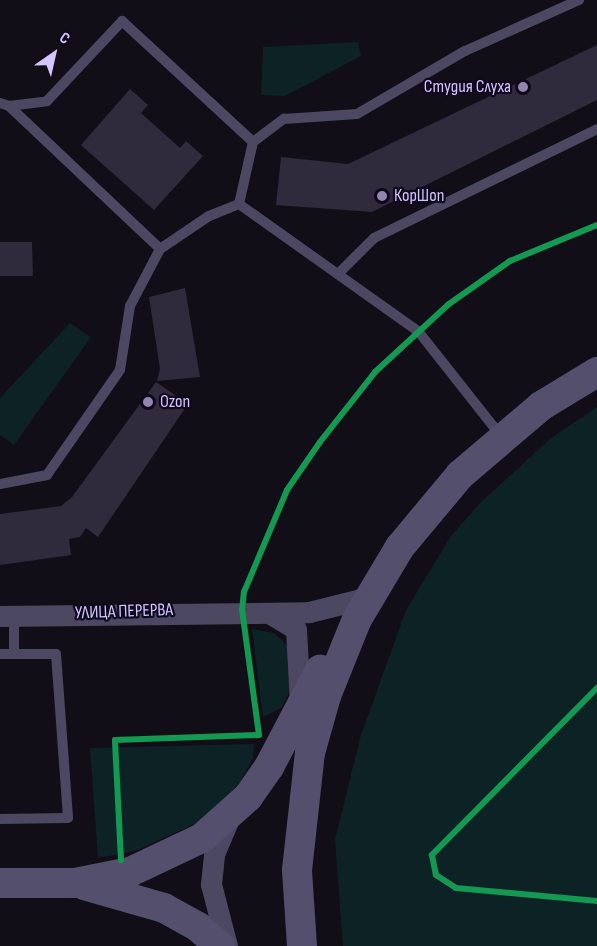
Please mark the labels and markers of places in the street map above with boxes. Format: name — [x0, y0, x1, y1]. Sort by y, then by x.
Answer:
place label: Студия Слуха — [424, 76, 511, 98]
marker: Студия Слуха — [516, 80, 530, 94]
place label: КорШоп — [394, 185, 444, 207]
marker: КорШоп — [375, 189, 389, 203]
place label: Ozon — [160, 391, 190, 413]
marker: Ozon — [141, 395, 155, 409]

